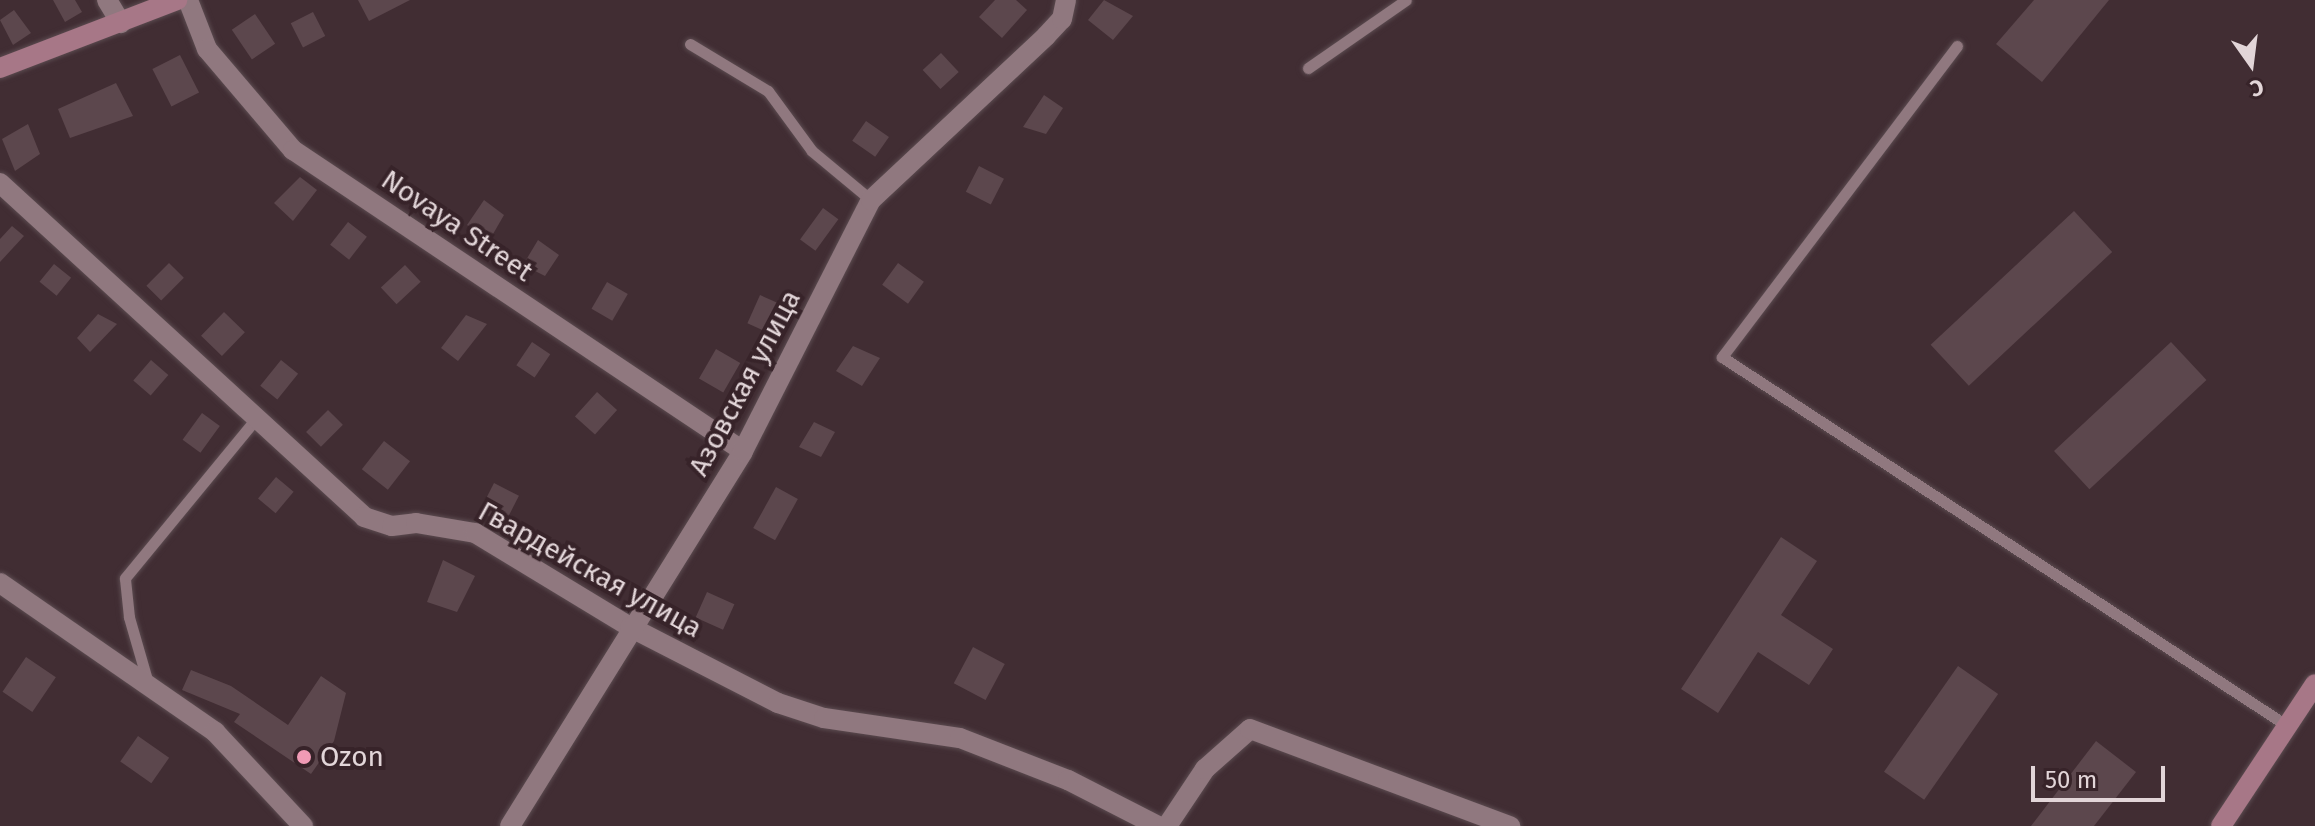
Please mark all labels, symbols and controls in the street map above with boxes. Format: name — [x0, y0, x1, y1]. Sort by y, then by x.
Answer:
north arrow — [2211, 24, 2291, 104]
text: С — [2248, 73, 2266, 102]
street label: Novaya Street — [375, 163, 539, 289]
street label: Азовская улица — [682, 284, 808, 482]
street label: Гвардейская улица — [472, 495, 708, 645]
place label: Ozon — [320, 740, 384, 774]
marker: Ozon — [295, 748, 313, 766]
scale bar — [2035, 750, 2169, 800]
text: 50 m — [2045, 766, 2097, 794]

